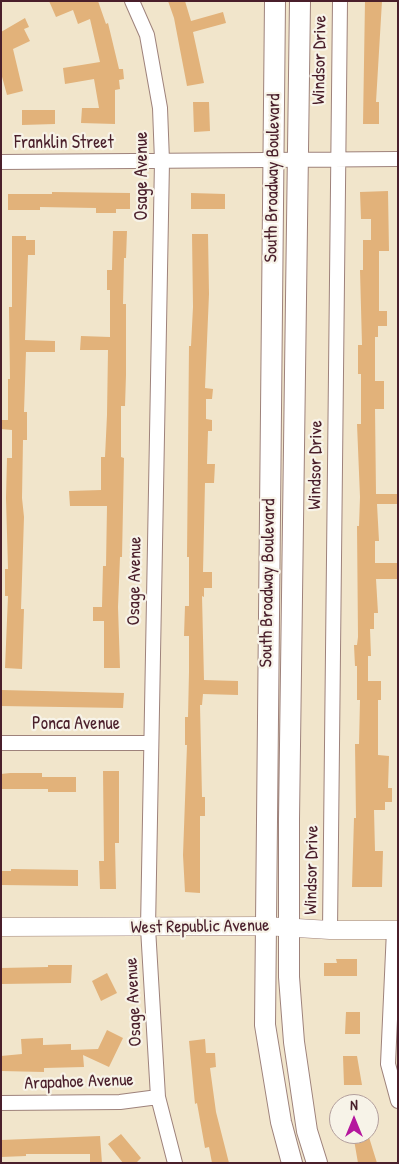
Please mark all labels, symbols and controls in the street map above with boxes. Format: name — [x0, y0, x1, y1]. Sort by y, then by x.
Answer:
street label: Windsor Drive — [308, 15, 332, 105]
street label: South Broadway Boulevard — [261, 93, 285, 263]
street label: Franklin Street — [14, 132, 114, 154]
street label: Osage Avenue — [131, 132, 153, 220]
street label: Windsor Drive — [304, 420, 328, 510]
street label: South Broadway Boulevard — [256, 498, 280, 668]
street label: Osage Avenue — [123, 536, 147, 626]
street label: Ponca Avenue — [32, 713, 120, 735]
street label: Windsor Drive — [300, 825, 324, 915]
street label: West Republic Avenue — [130, 915, 270, 939]
street label: Osage Avenue — [121, 957, 147, 1047]
street label: Arapahoe Avenue — [24, 1069, 134, 1095]
north arrow — [329, 1094, 379, 1144]
text: N — [350, 1095, 358, 1114]

